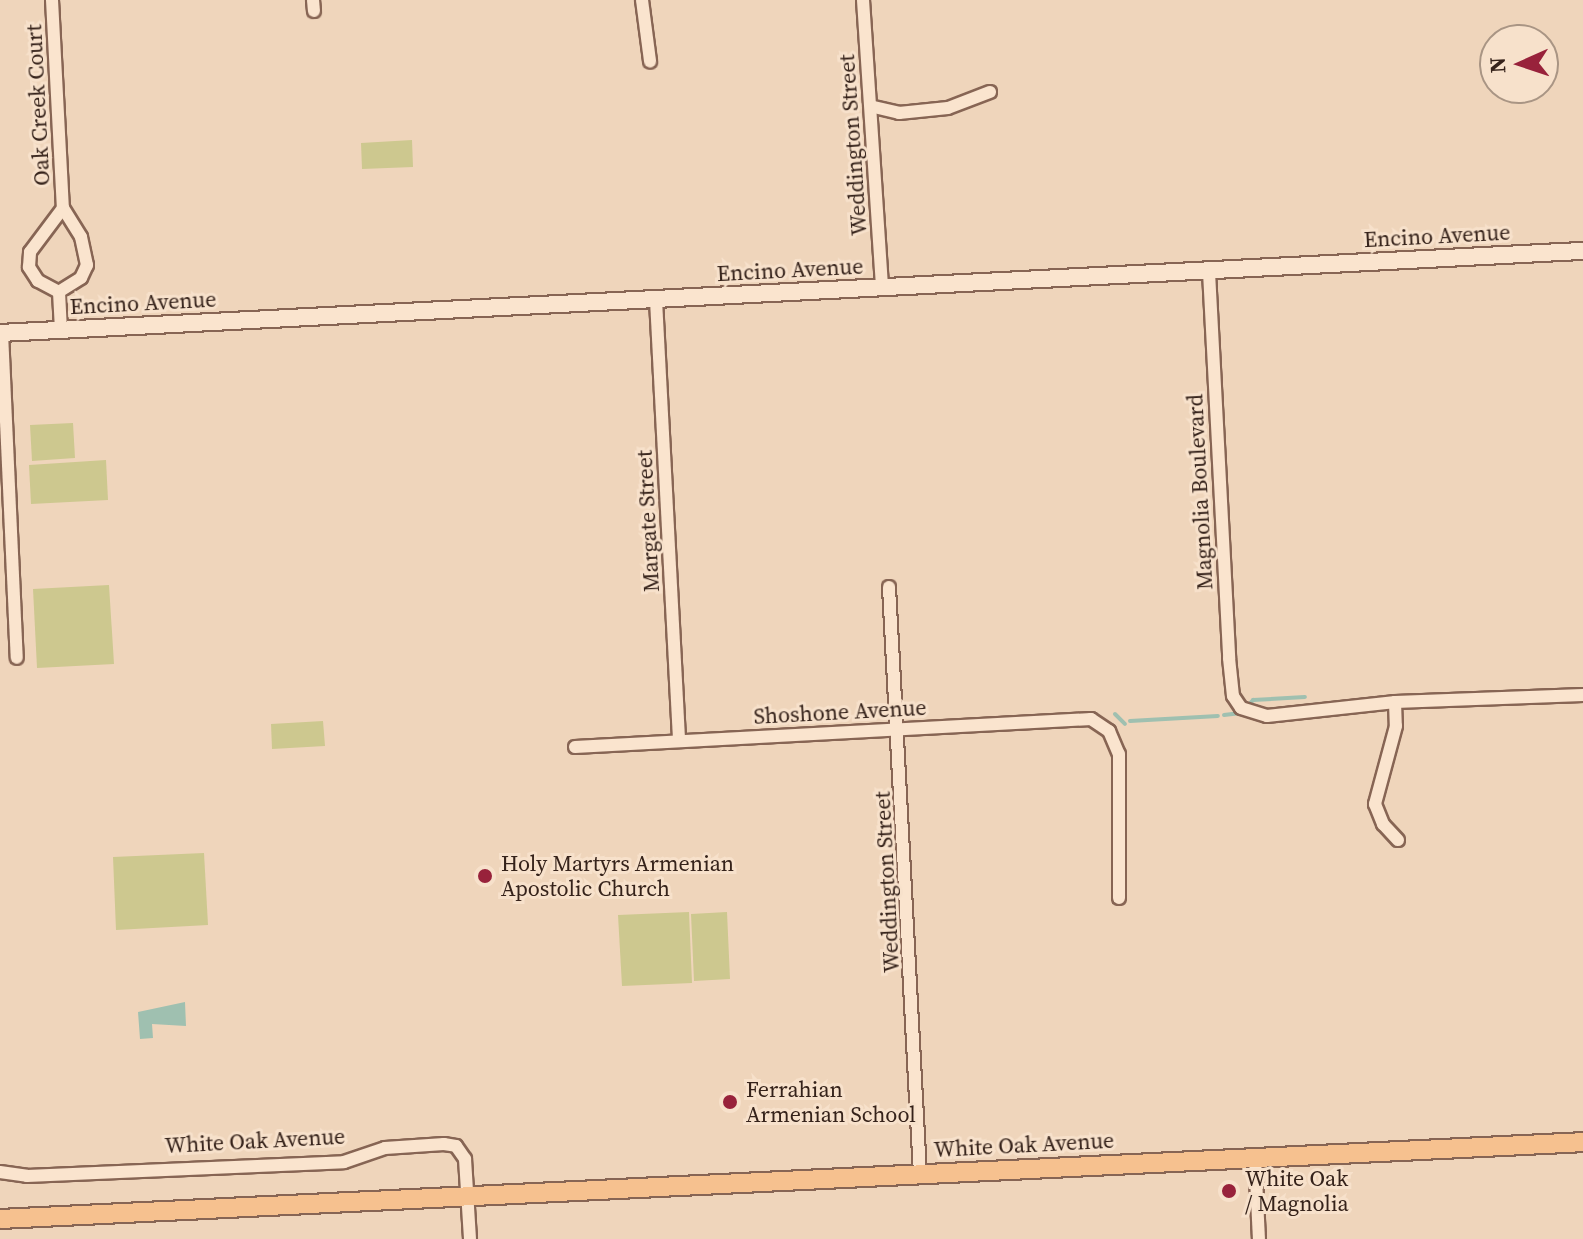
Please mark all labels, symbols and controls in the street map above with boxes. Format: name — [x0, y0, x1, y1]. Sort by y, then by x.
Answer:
street label: Oak Creek Court — [21, 24, 55, 186]
north arrow — [1479, 24, 1559, 104]
street label: Weddington Street — [833, 53, 873, 237]
text: N — [1482, 56, 1512, 74]
street label: Encino Avenue — [1363, 219, 1511, 253]
street label: Encino Avenue — [716, 253, 864, 287]
street label: Encino Avenue — [69, 286, 217, 320]
street label: Magnolia Boulevard — [1182, 393, 1218, 591]
street label: Margate Street — [631, 449, 665, 593]
street label: Shoshone Avenue — [753, 694, 927, 730]
street label: Weddington Street — [869, 791, 905, 973]
place label: Holy Martyrs Armenian Apostolic Church — [501, 850, 734, 902]
marker: Holy Martyrs Armenian Apostolic Church — [476, 867, 494, 885]
place label: Ferrahian Armenian School — [746, 1076, 916, 1128]
marker: Ferrahian Armenian School — [721, 1093, 739, 1111]
street label: White Oak Avenue — [164, 1123, 346, 1159]
street label: White Oak Avenue — [933, 1127, 1115, 1163]
place label: White Oak / Magnolia — [1245, 1165, 1349, 1216]
marker: White Oak / Magnolia — [1220, 1182, 1238, 1200]

